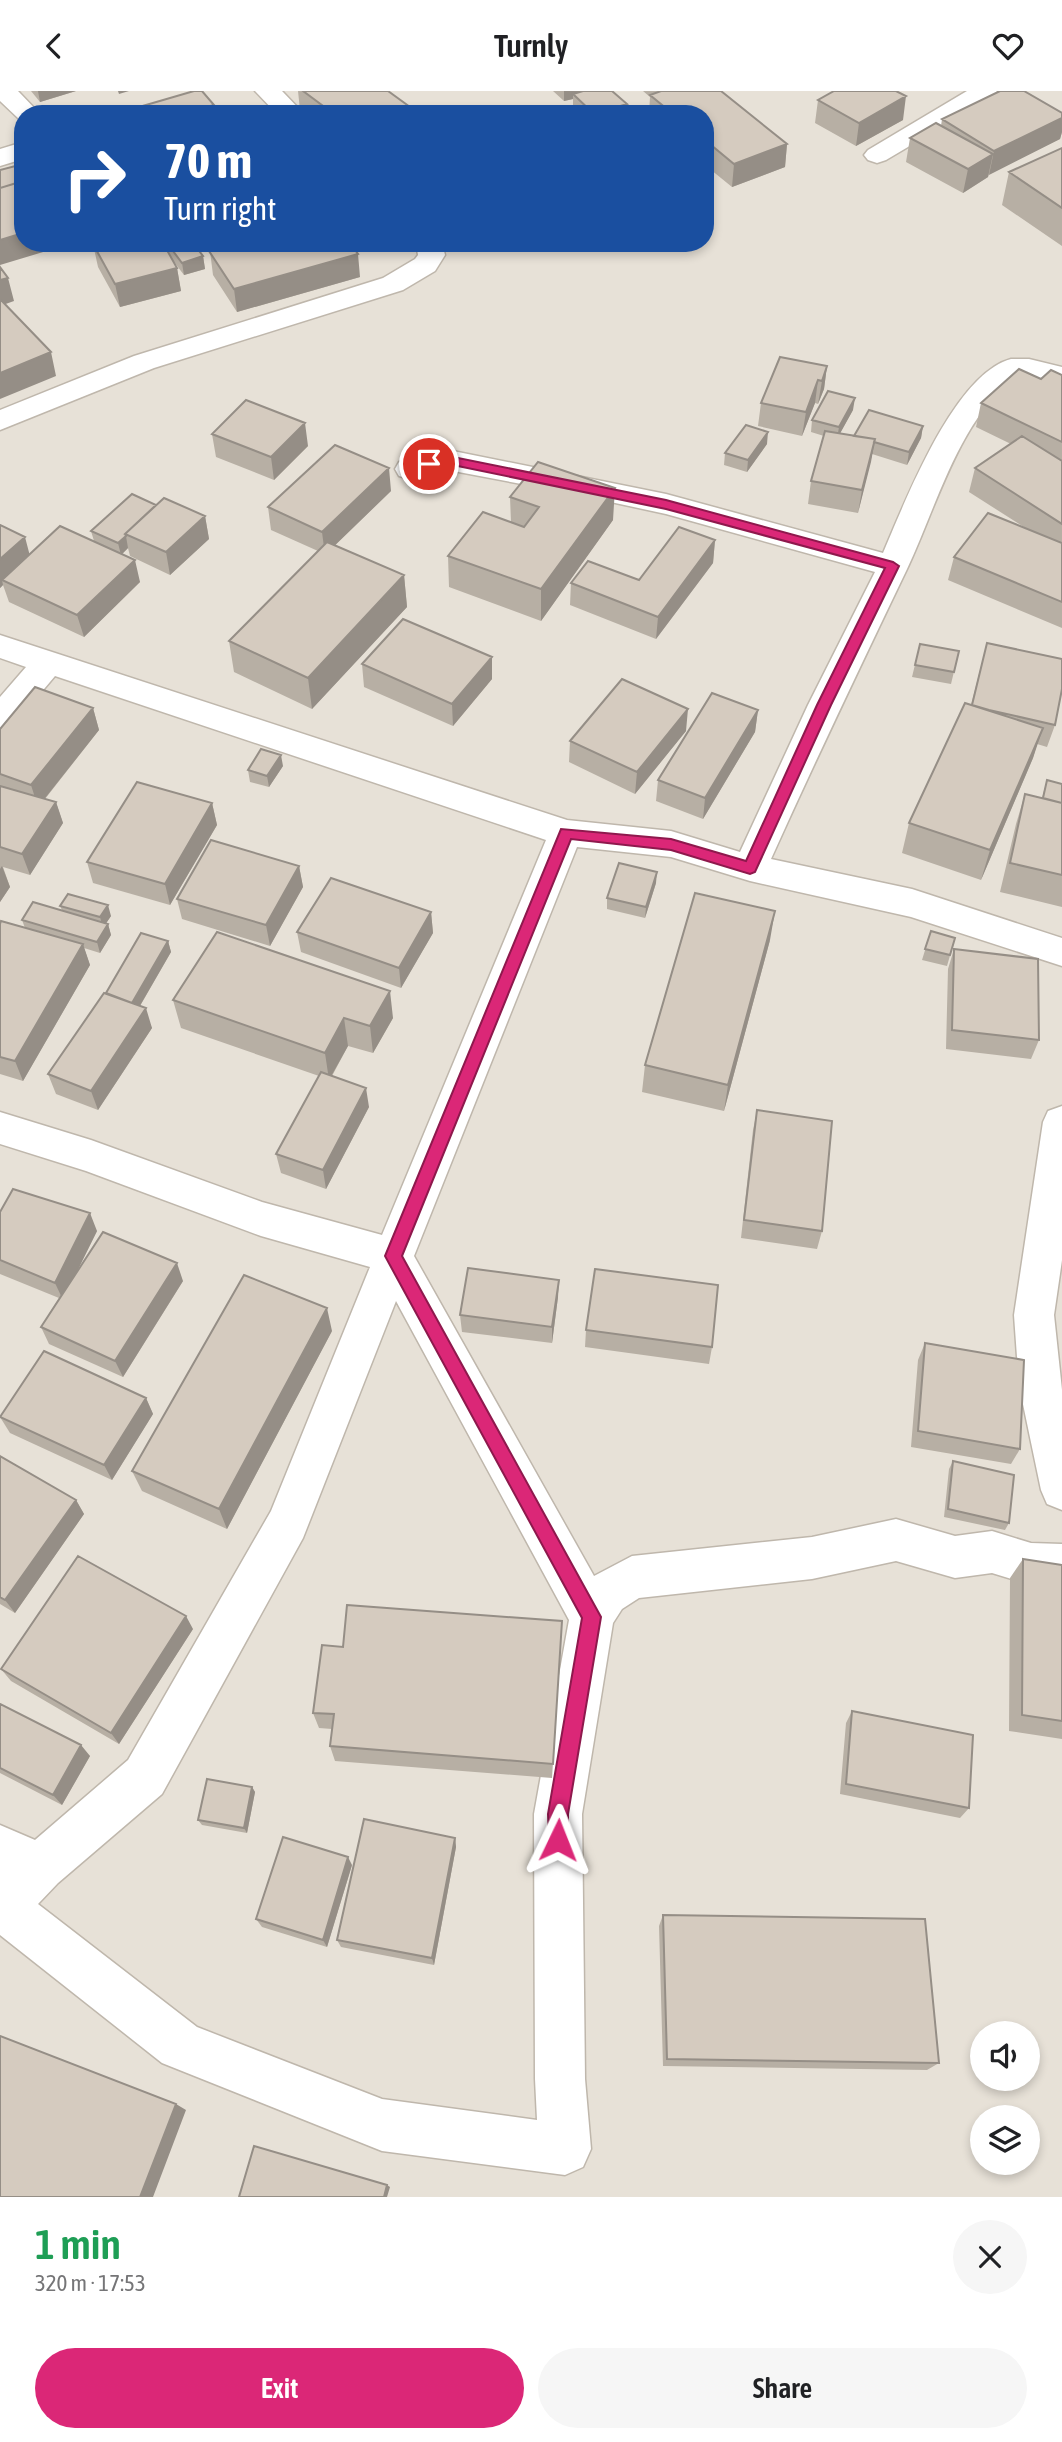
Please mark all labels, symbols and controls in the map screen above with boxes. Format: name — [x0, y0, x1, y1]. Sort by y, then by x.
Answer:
icon: back — [35, 27, 73, 65]
text: Turnly — [494, 27, 568, 64]
icon: heart — [989, 27, 1027, 65]
text: 70 m — [164, 132, 252, 188]
icon: right — [49, 133, 140, 224]
text: Turn right — [164, 190, 277, 227]
pin — [399, 434, 459, 494]
icon: arrive — [410, 445, 448, 483]
position arrow — [521, 1803, 595, 1877]
map controls — [970, 2021, 1040, 2175]
button: sound — [970, 2021, 1040, 2091]
button: layers — [970, 2105, 1040, 2175]
text: 1 min — [35, 2220, 121, 2268]
button: close — [953, 2220, 1027, 2294]
text: 320 m · 17:53 — [35, 2270, 146, 2296]
button: Exit — [35, 2348, 524, 2428]
button: Share — [538, 2348, 1027, 2428]

